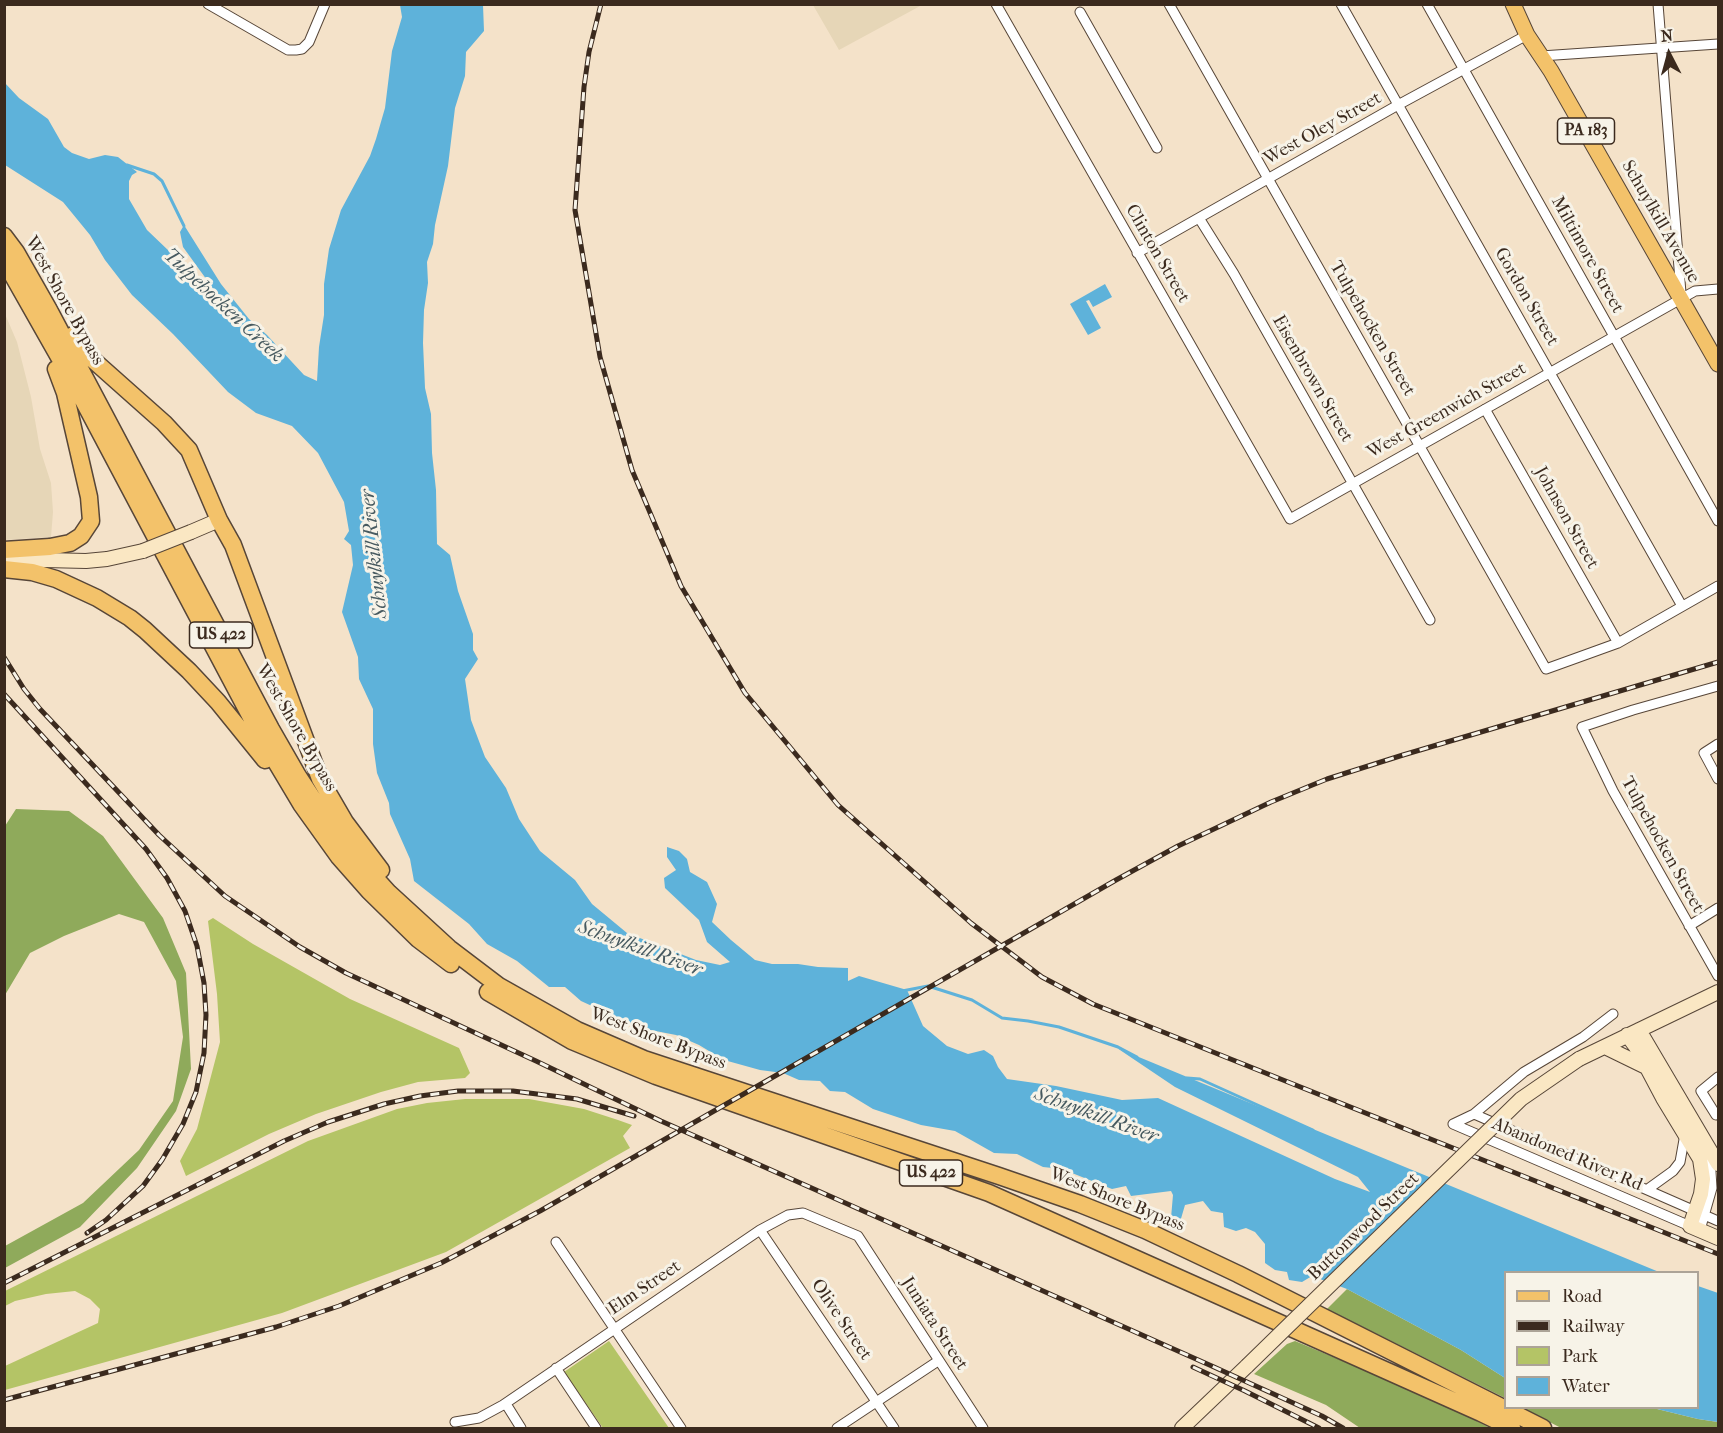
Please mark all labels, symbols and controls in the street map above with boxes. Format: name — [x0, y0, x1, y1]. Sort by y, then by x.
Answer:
north arrow — [1639, 24, 1699, 84]
text: N — [1660, 26, 1674, 46]
street label: West Oley Street — [1260, 88, 1386, 170]
road number: PA 183 — [1558, 118, 1614, 144]
street label: Schuylkill Avenue — [1616, 157, 1704, 287]
street label: Miltimore Street — [1546, 193, 1628, 317]
street label: Clinton Street — [1120, 201, 1194, 307]
street label: West Shore Bypass — [20, 233, 108, 369]
water label: Tulpehocken Creek — [158, 244, 288, 368]
street label: Gordon Street — [1489, 244, 1563, 350]
street label: Tulpehocken Street — [1325, 258, 1419, 400]
street label: Eisenbrown Street — [1267, 312, 1357, 446]
street label: West Greenwich Street — [1364, 358, 1530, 464]
street label: Johnson Street — [1529, 463, 1603, 573]
water label: Schuylkill River — [356, 488, 394, 620]
road number: US 422 — [190, 622, 252, 648]
street label: West Shore Bypass — [251, 660, 341, 796]
street label: Tulpehocken Street — [1616, 773, 1708, 917]
water label: Schuylkill River — [575, 916, 705, 982]
street label: West Shore Bypass — [587, 1003, 729, 1075]
water label: Schuylkill River — [1031, 1083, 1161, 1149]
street label: Abandoned River Rd — [1489, 1114, 1645, 1196]
road number: US 422 — [900, 1160, 962, 1186]
street label: West Shore Bypass — [1046, 1163, 1188, 1237]
street label: Buttonwood Street — [1304, 1168, 1424, 1286]
street label: Elm Street — [605, 1256, 685, 1320]
legend — [1504, 1271, 1699, 1409]
street label: Juniata Street — [896, 1273, 972, 1375]
street label: Olive Street — [806, 1275, 876, 1365]
text: Road — [1562, 1286, 1602, 1307]
text: Railway — [1562, 1316, 1625, 1337]
text: Park — [1562, 1346, 1598, 1367]
text: Water — [1562, 1376, 1610, 1397]

